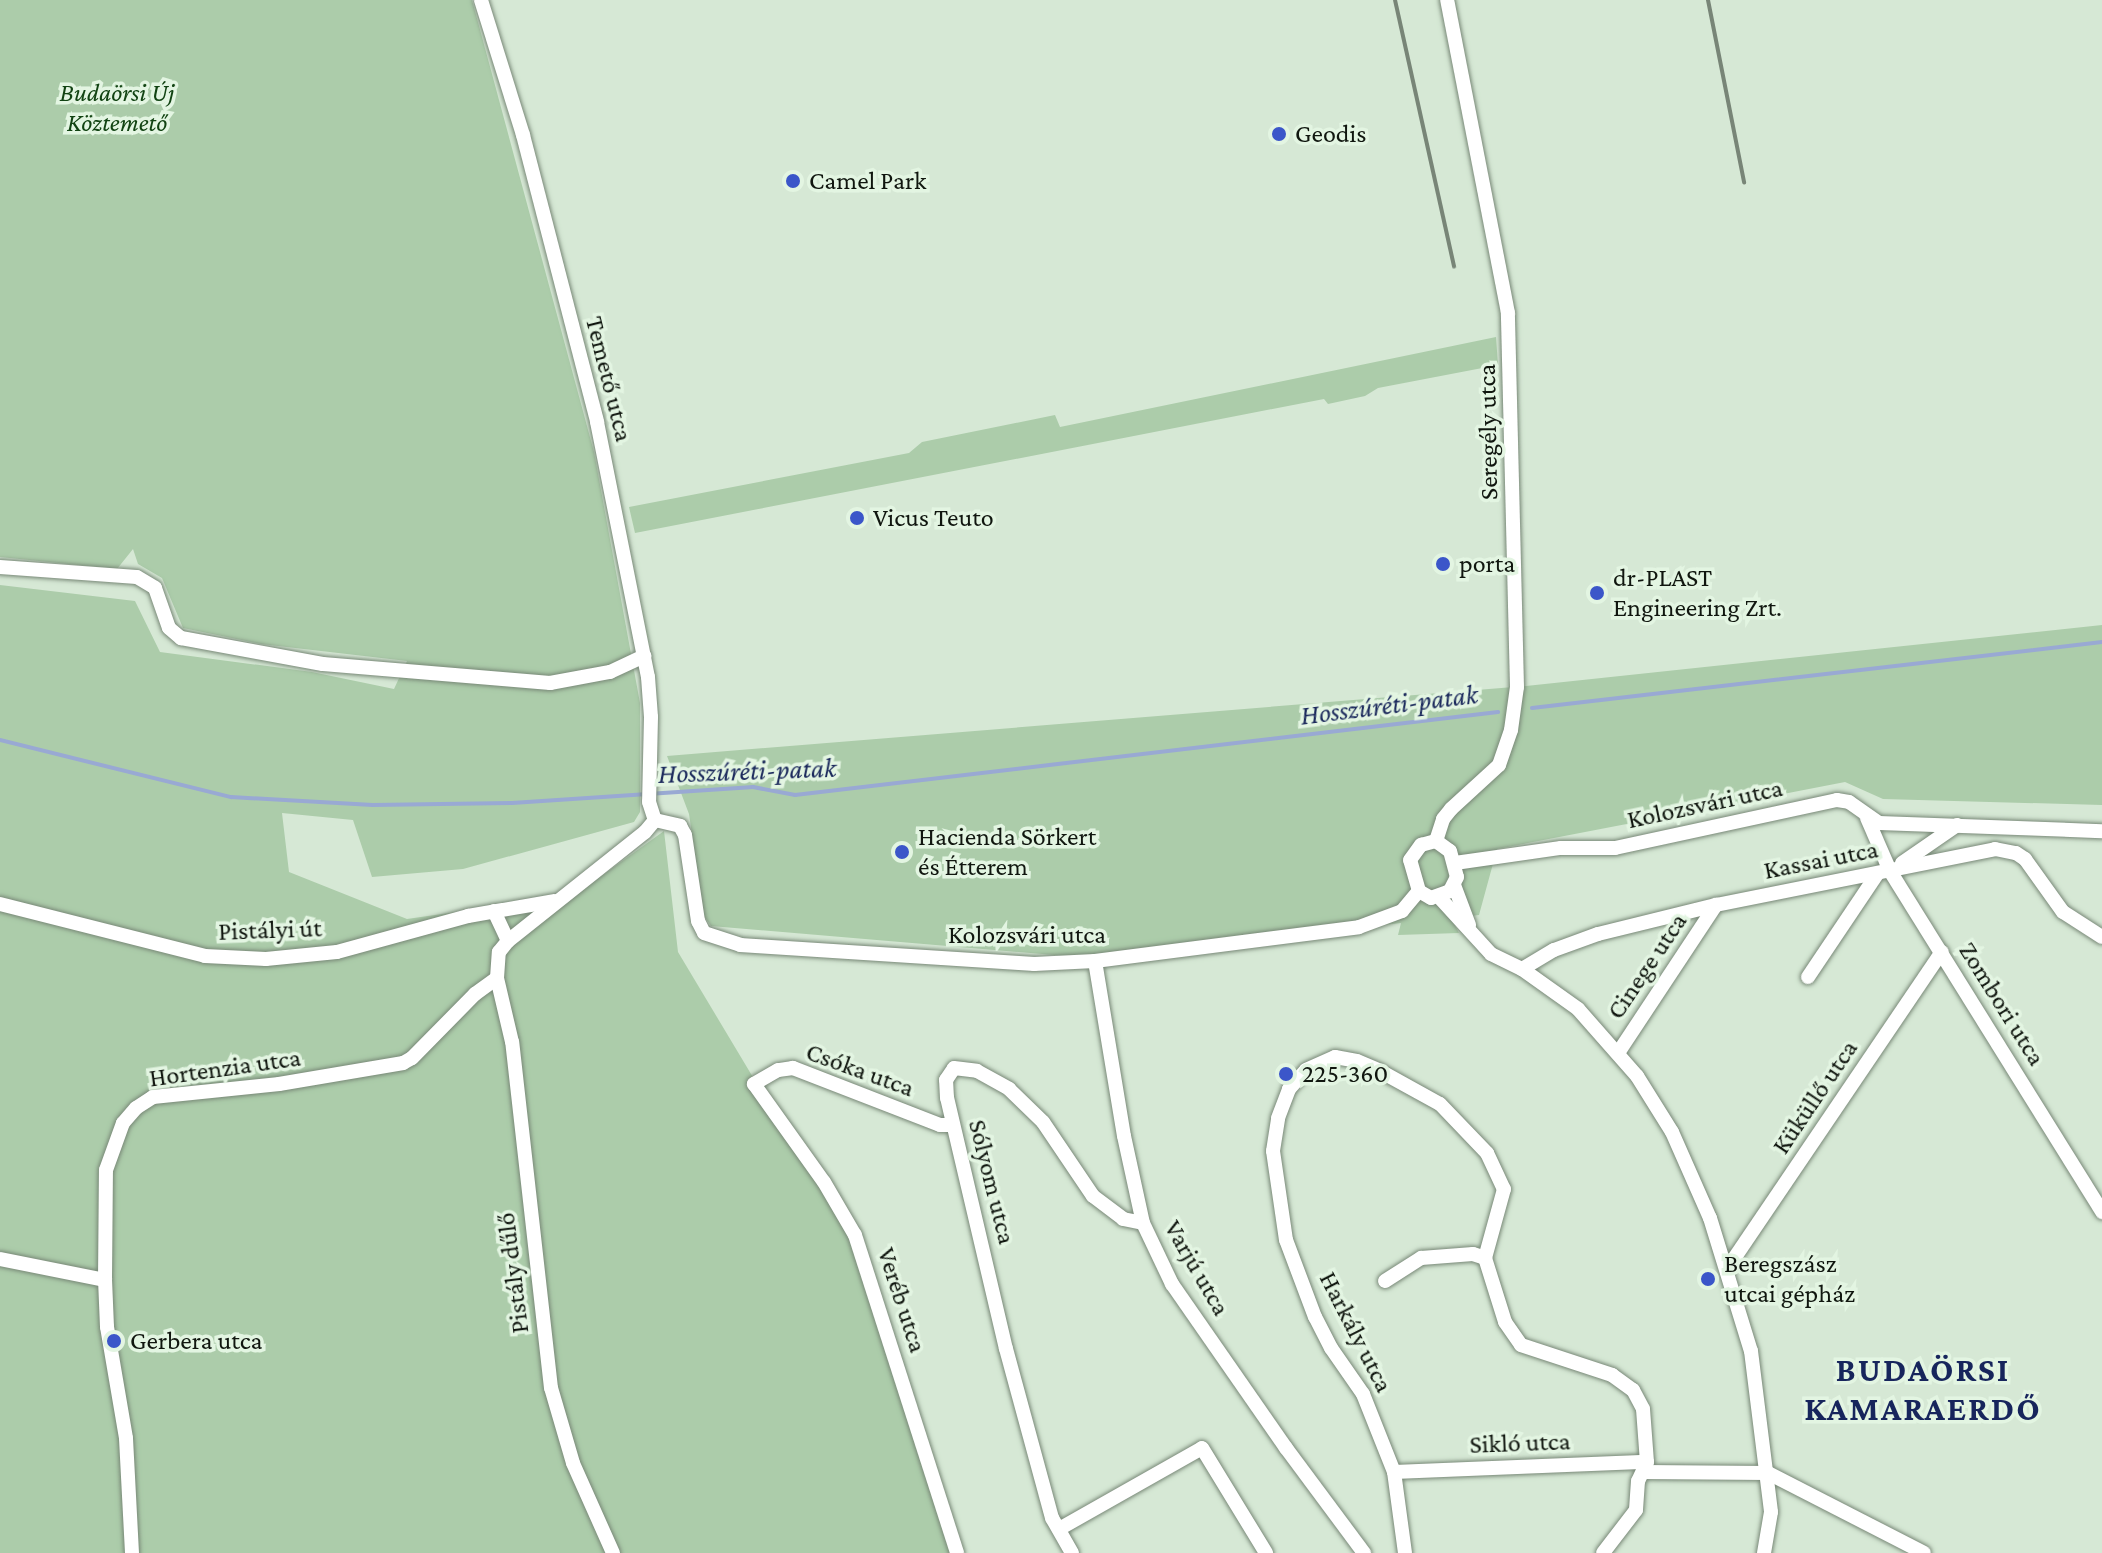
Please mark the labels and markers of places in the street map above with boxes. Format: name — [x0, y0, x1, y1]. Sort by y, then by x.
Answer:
place label: Geodis — [1295, 118, 1366, 150]
marker: Geodis — [1270, 125, 1288, 143]
place label: Camel Park — [809, 165, 926, 197]
marker: Camel Park — [784, 172, 802, 190]
place label: Vicus Teuto — [873, 502, 994, 534]
marker: Vicus Teuto — [848, 509, 866, 527]
place label: porta — [1459, 548, 1515, 580]
marker: porta — [1434, 555, 1452, 573]
place label: dr-PLAST Engineering Zrt. — [1613, 562, 1782, 624]
marker: dr-PLAST Engineering Zrt. — [1588, 584, 1606, 602]
place label: Hacienda Sörkert és Étterem — [918, 821, 1096, 882]
marker: Hacienda Sörkert és Étterem — [893, 843, 911, 861]
place label: 225-360 — [1302, 1058, 1388, 1090]
marker: 225-360 — [1277, 1065, 1295, 1083]
place label: Beregszász utcai gépház — [1724, 1248, 1855, 1310]
marker: Beregszász utcai gépház — [1699, 1270, 1717, 1288]
place label: Gerbera utca — [130, 1325, 262, 1357]
marker: Gerbera utca — [105, 1332, 123, 1350]

